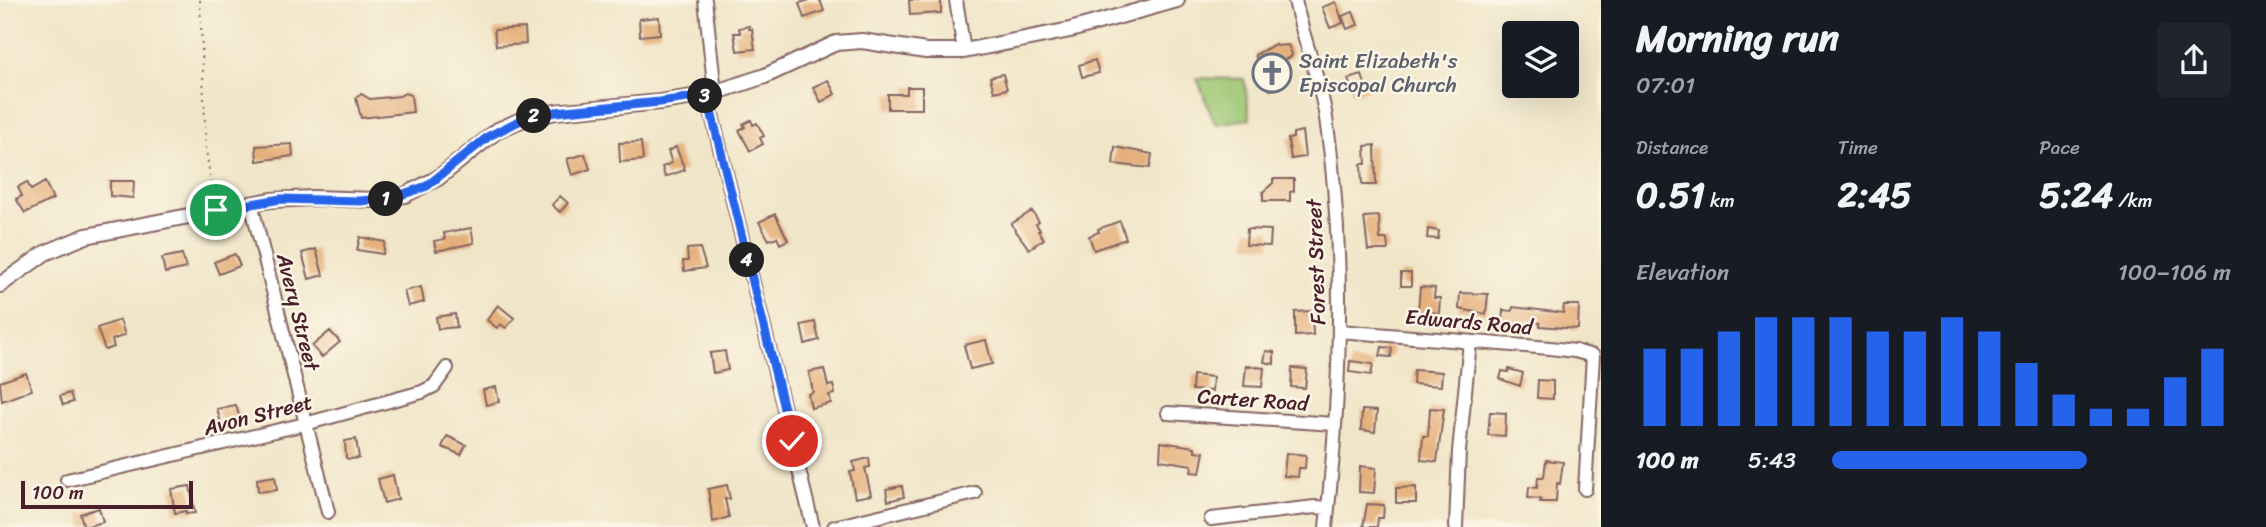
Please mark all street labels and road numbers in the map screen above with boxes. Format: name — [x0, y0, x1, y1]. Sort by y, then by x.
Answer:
street label: Forest Street — [1295, 197, 1337, 326]
street label: Avery Street — [265, 248, 331, 376]
street label: Edwards Road — [1404, 298, 1536, 347]
street label: Carter Road — [1196, 377, 1312, 423]
street label: Avon Street — [198, 383, 317, 447]

